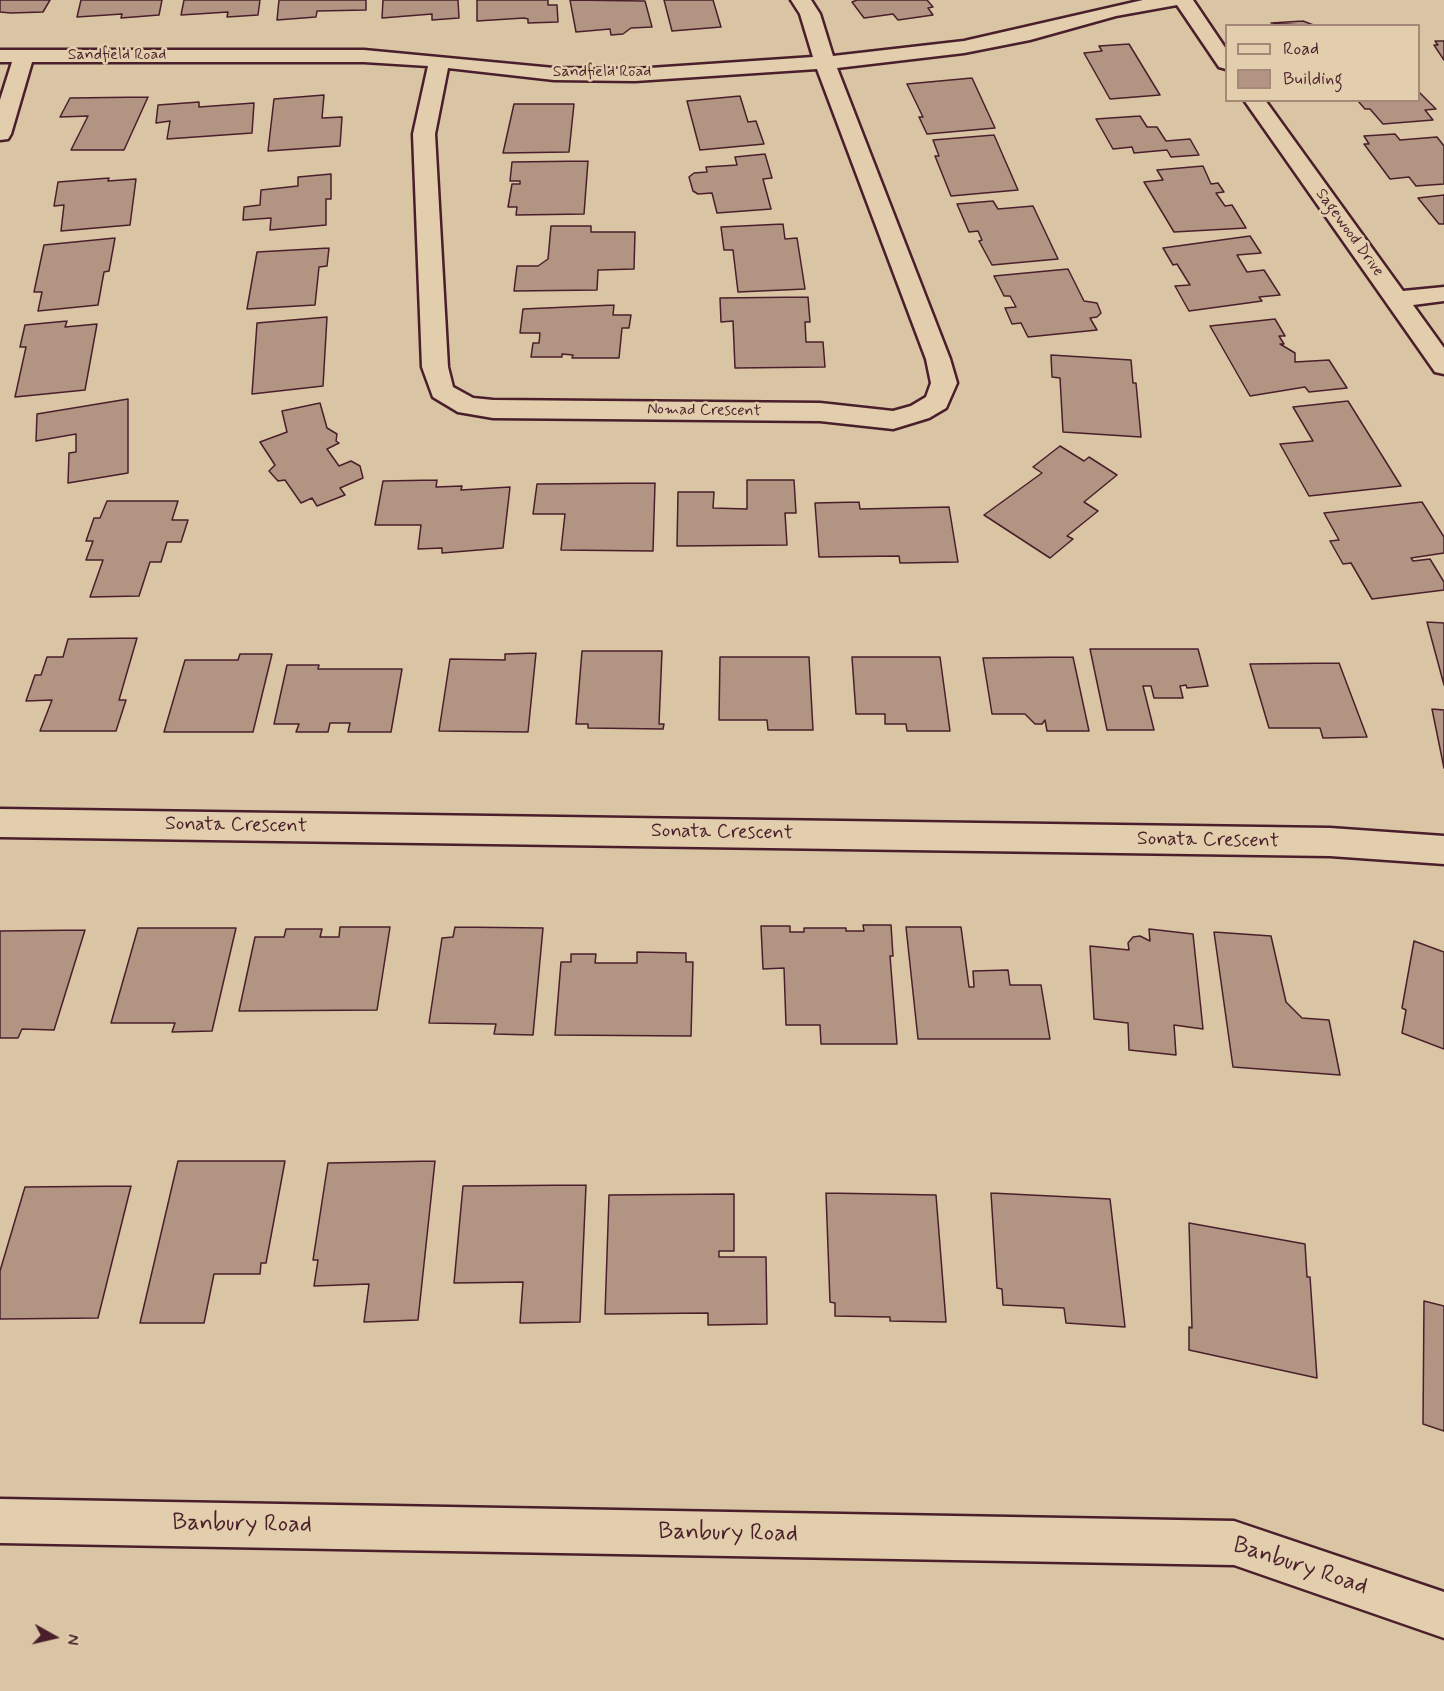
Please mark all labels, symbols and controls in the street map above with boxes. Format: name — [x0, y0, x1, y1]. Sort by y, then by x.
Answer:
legend — [1225, 24, 1420, 102]
text: Road — [1283, 37, 1319, 61]
street label: Sandfield Road — [68, 46, 166, 66]
street label: Sandfield Road — [553, 63, 651, 83]
text: Building — [1283, 67, 1343, 91]
street label: Sagewood Drive — [1311, 185, 1387, 281]
street label: Nomad Crescent — [647, 400, 761, 422]
street label: Sonata Crescent — [165, 813, 307, 839]
street label: Sonata Crescent — [651, 820, 793, 846]
street label: Sonata Crescent — [1137, 828, 1279, 854]
street label: Banbury Road — [172, 1509, 312, 1541]
street label: Banbury Road — [658, 1518, 798, 1550]
street label: Banbury Road — [1229, 1532, 1371, 1602]
north arrow — [24, 1607, 84, 1667]
text: N — [61, 1633, 83, 1646]

